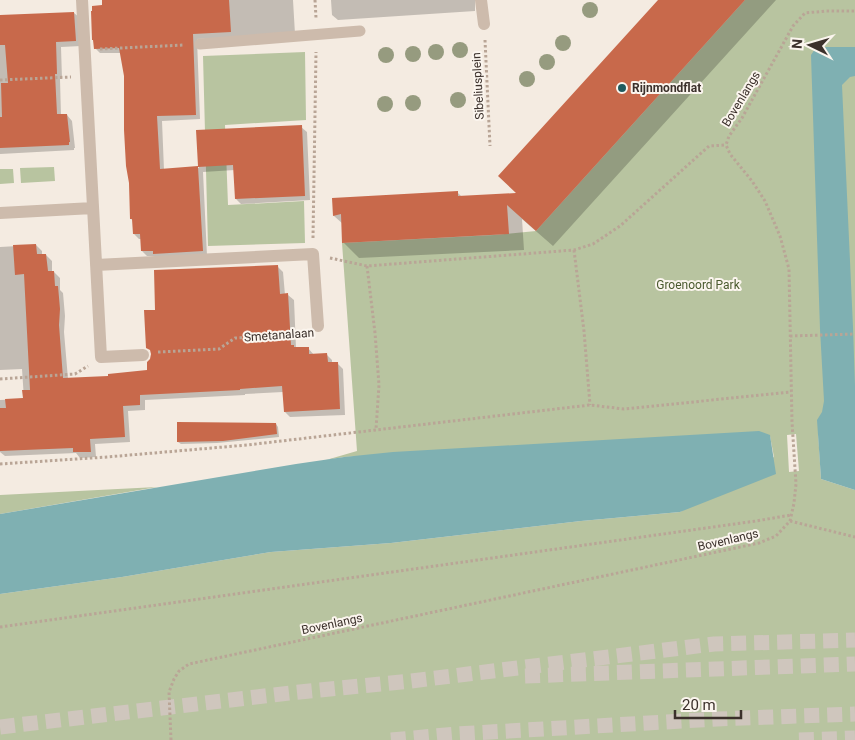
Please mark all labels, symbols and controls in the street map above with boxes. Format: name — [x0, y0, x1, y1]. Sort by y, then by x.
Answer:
north arrow — [785, 20, 835, 70]
text: N — [789, 38, 805, 49]
street label: Sibeliusplein — [469, 52, 487, 120]
street label: Bovenlangs — [719, 69, 763, 129]
place label: Rijnmondflat — [632, 81, 701, 95]
marker: Rijnmondflat — [616, 82, 628, 94]
park label: Groenoord Park — [656, 278, 741, 292]
street label: Smetanalaan — [243, 326, 315, 344]
street label: Bovenlangs — [696, 526, 760, 554]
street label: Bovenlangs — [300, 611, 364, 637]
scale bar — [675, 688, 741, 720]
text: 20 m — [682, 696, 716, 714]

